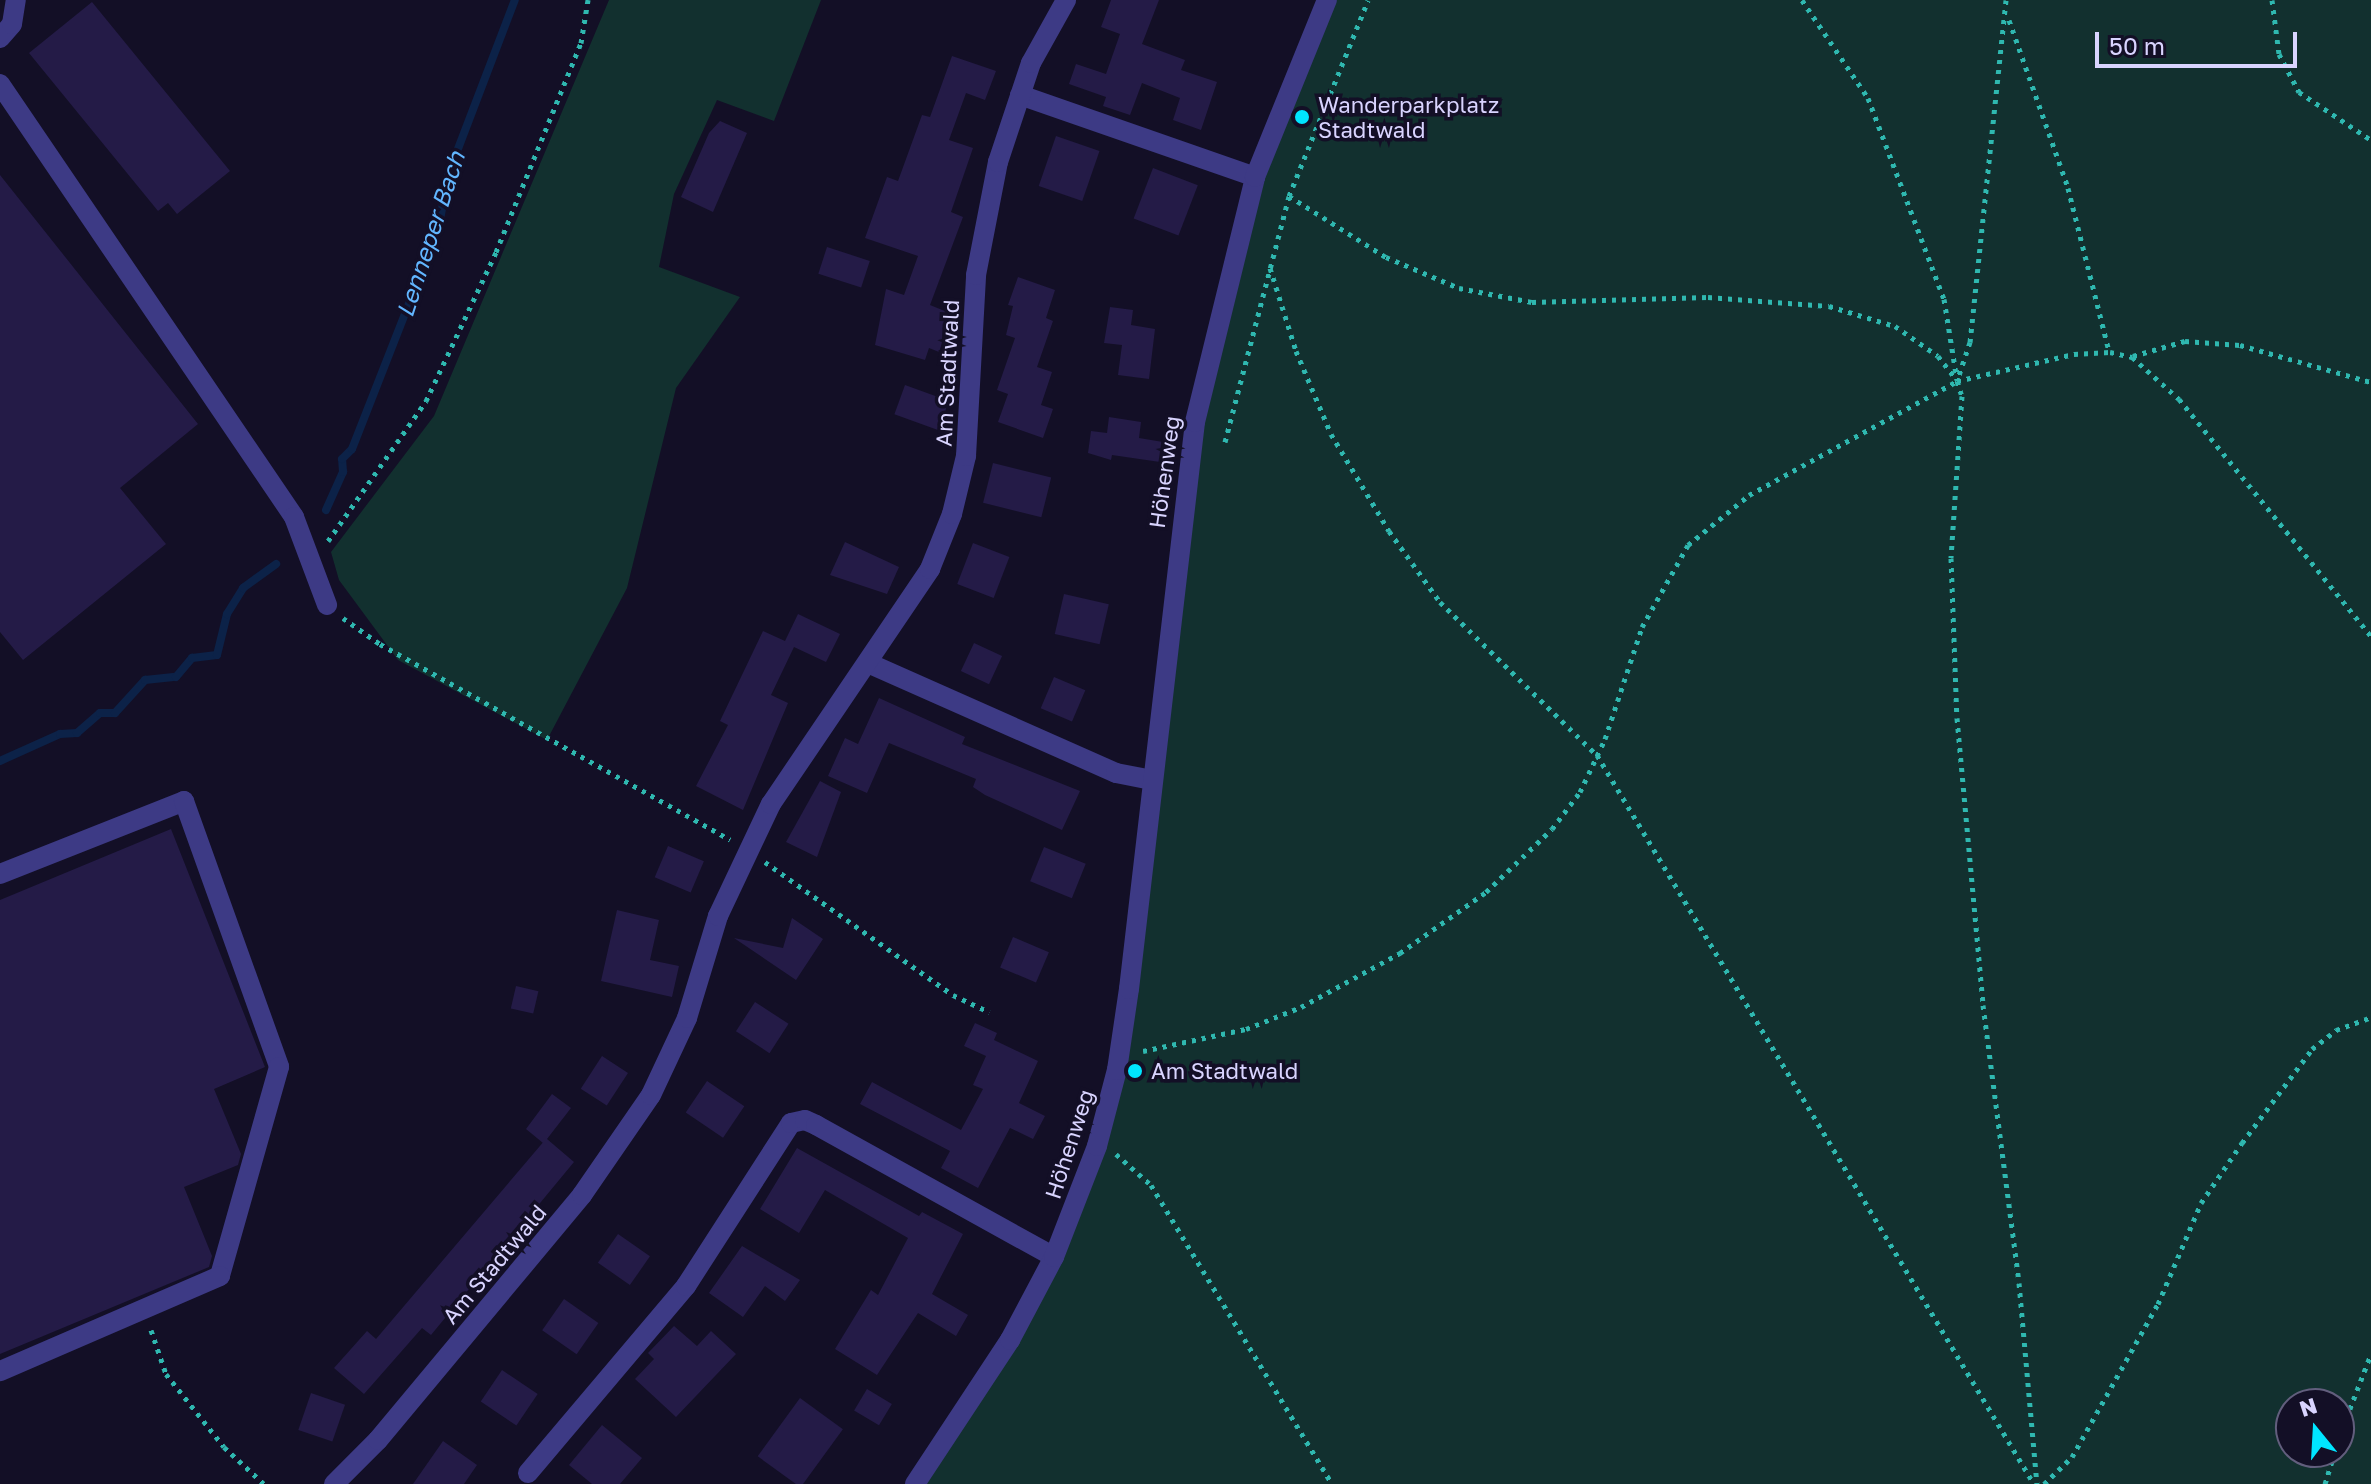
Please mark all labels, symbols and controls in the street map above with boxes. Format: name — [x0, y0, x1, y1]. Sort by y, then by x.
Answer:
scale bar — [2099, 16, 2301, 66]
text: 50 m — [2109, 31, 2165, 60]
place label: Wanderparkplatz Stadtwald — [1318, 91, 1499, 142]
marker: Wanderparkplatz Stadtwald — [1293, 108, 1311, 126]
water label: Lenneper Bach — [390, 148, 470, 320]
street label: Am Stadtwald — [930, 299, 964, 447]
street label: Höhenweg — [1143, 414, 1185, 530]
place label: Am Stadtwald — [1151, 1058, 1298, 1084]
marker: Am Stadtwald — [1126, 1062, 1144, 1080]
street label: Höhenweg — [1039, 1086, 1099, 1202]
street label: Am Stadtwald — [437, 1199, 551, 1329]
north arrow — [2275, 1388, 2355, 1468]
text: N — [2296, 1391, 2320, 1422]

